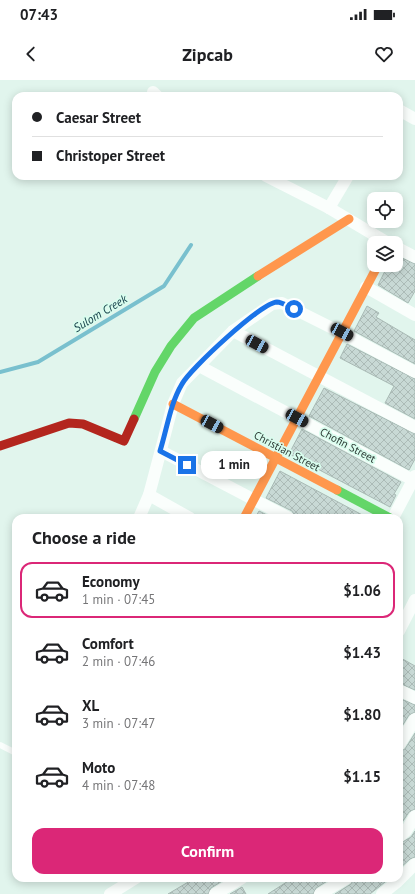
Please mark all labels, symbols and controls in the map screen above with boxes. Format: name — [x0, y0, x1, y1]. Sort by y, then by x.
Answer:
text: 07:43 — [20, 5, 58, 24]
icon: back — [20, 43, 42, 65]
text: Zipcab — [182, 43, 233, 66]
icon: heart — [373, 43, 395, 65]
text: Caesar Street — [56, 108, 141, 127]
text: Christoper Street — [56, 146, 165, 165]
map controls — [367, 192, 403, 272]
button: locate — [367, 192, 403, 228]
button: layers — [367, 236, 403, 272]
water label: Sulom Creek — [70, 291, 130, 335]
route start — [285, 300, 303, 318]
car — [329, 321, 355, 343]
car — [244, 333, 270, 355]
car — [284, 407, 310, 429]
car — [199, 413, 225, 435]
street label: Chofin Street — [318, 424, 379, 466]
street label: Christian Street — [252, 428, 323, 474]
callout: 1 min — [201, 451, 267, 479]
route end — [178, 456, 196, 474]
text: 1 min — [218, 456, 250, 473]
text: Choose a ride — [32, 526, 136, 549]
icon: car — [34, 572, 70, 608]
text: Economy — [82, 572, 140, 591]
text: $1.06 — [343, 581, 381, 600]
text: 1 min · 07:45 — [82, 591, 155, 608]
icon: car — [34, 634, 70, 670]
text: Comfort — [82, 634, 134, 653]
text: $1.43 — [343, 643, 381, 662]
text: 2 min · 07:46 — [82, 653, 155, 670]
icon: car — [34, 696, 70, 732]
text: XL — [82, 696, 99, 715]
text: $1.80 — [343, 705, 381, 724]
text: 3 min · 07:47 — [82, 715, 155, 732]
icon: car — [34, 758, 70, 794]
text: Moto — [82, 758, 115, 777]
text: $1.15 — [343, 767, 381, 786]
text: 4 min · 07:48 — [82, 777, 155, 794]
button: Confirm — [32, 828, 383, 874]

